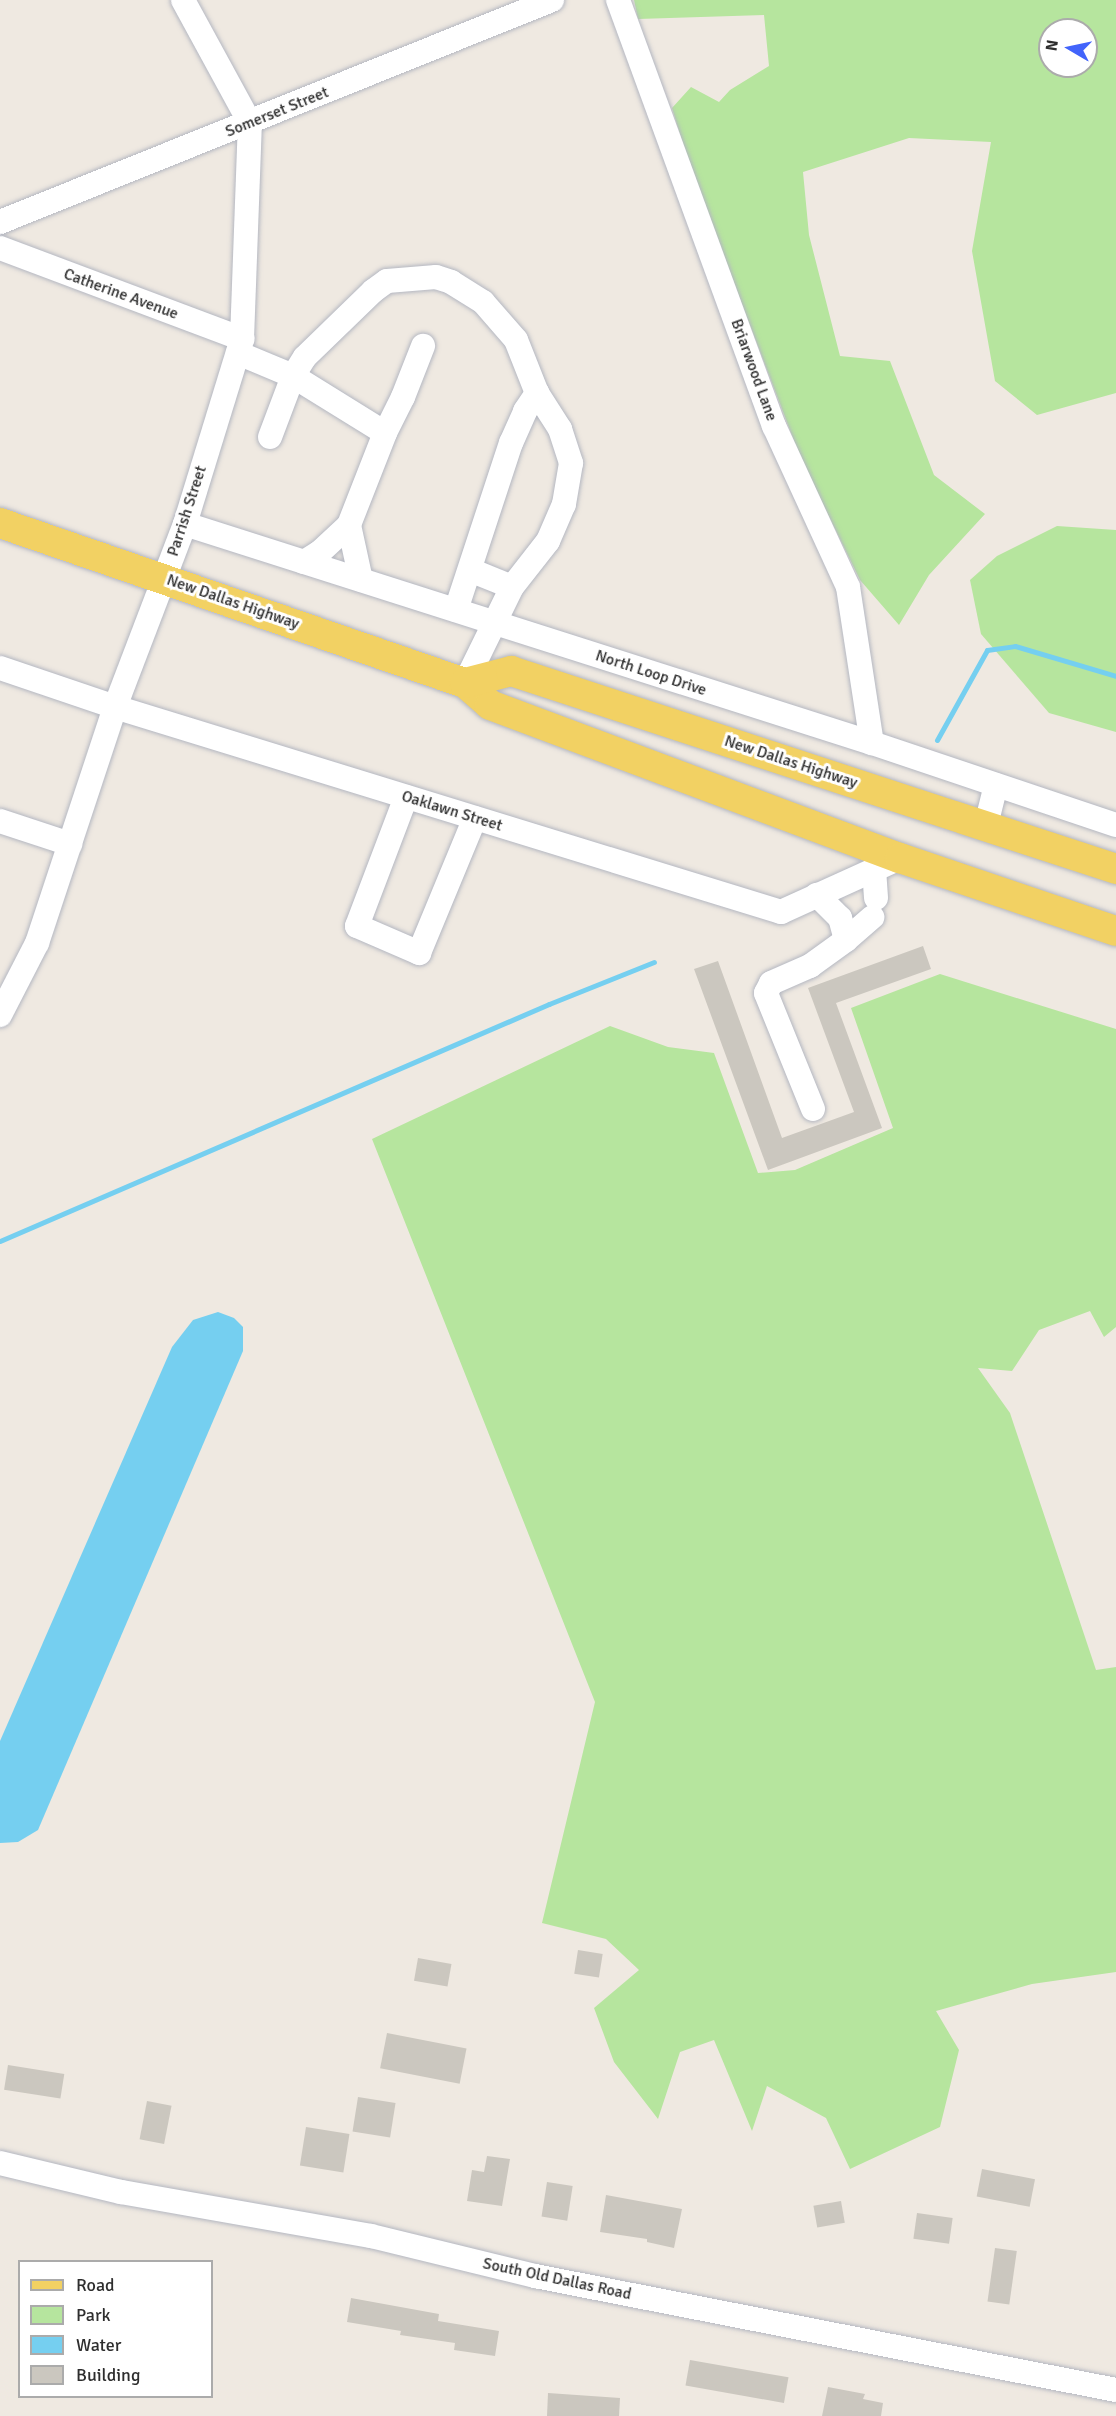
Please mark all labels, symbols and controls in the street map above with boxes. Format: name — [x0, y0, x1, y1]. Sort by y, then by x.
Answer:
north arrow — [1038, 18, 1098, 78]
text: N — [1041, 38, 1063, 53]
street label: Somerset Street — [223, 83, 331, 141]
street label: Catherine Avenue — [61, 264, 181, 324]
street label: Briarwood Lane — [727, 316, 781, 424]
street label: Parrish Street — [163, 463, 211, 559]
street label: New Dallas Highway — [164, 570, 302, 634]
street label: North Loop Drive — [593, 646, 709, 700]
street label: New Dallas Highway — [722, 731, 860, 793]
street label: Oaklawn Street — [399, 787, 505, 835]
street label: South Old Dallas Road — [481, 2254, 633, 2304]
legend — [18, 2260, 213, 2398]
text: Road — [76, 2274, 115, 2296]
text: Park — [76, 2304, 111, 2326]
text: Water — [76, 2334, 121, 2356]
text: Building — [76, 2364, 140, 2386]

